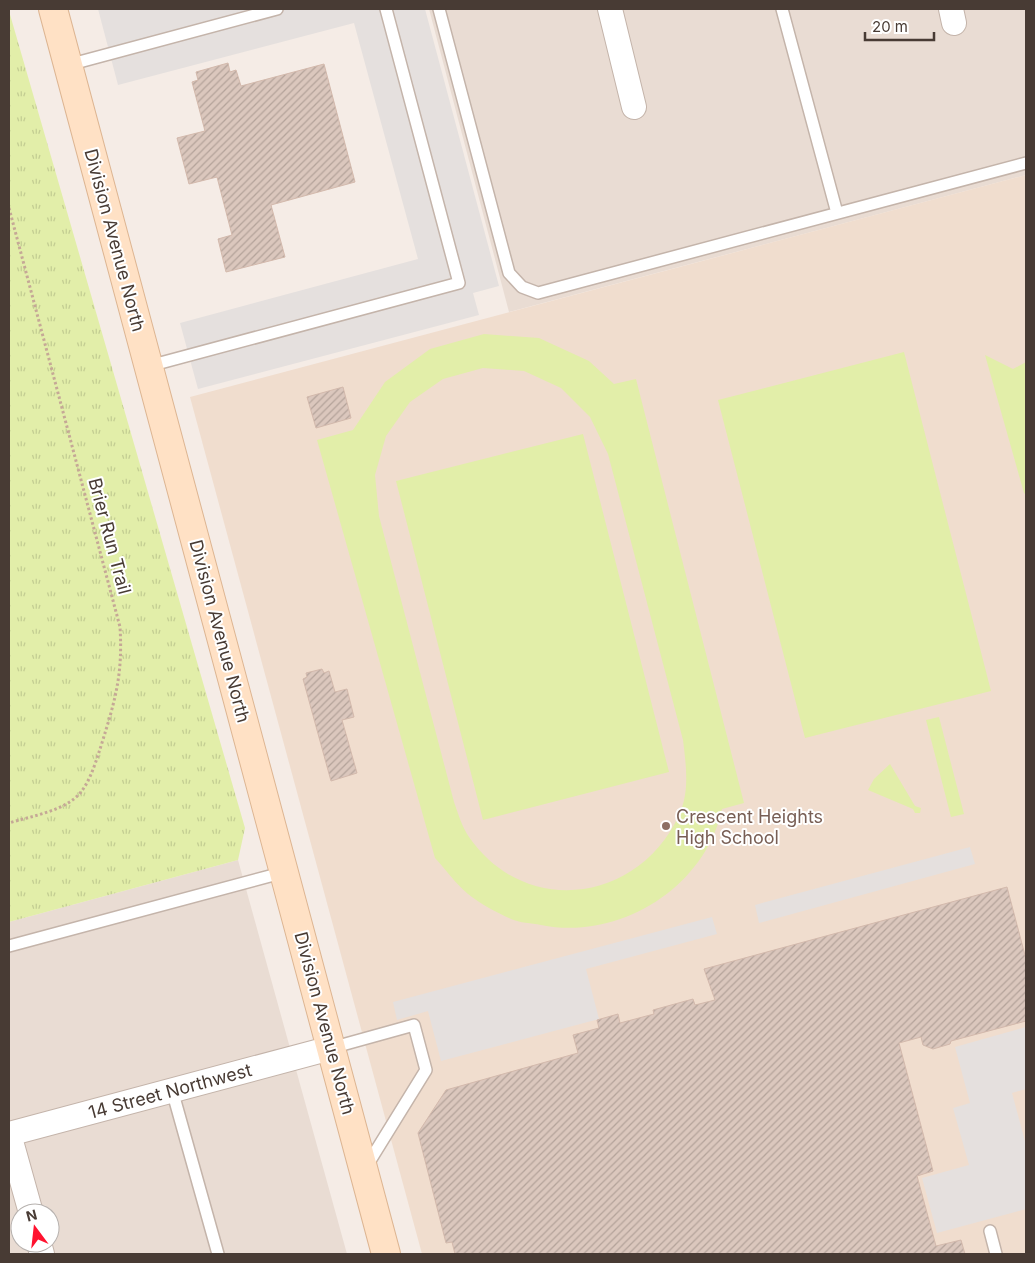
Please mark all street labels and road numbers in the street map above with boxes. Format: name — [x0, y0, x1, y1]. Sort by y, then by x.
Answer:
street label: Division Avenue North — [80, 146, 150, 334]
street label: Brier Run Trail — [84, 475, 136, 597]
street label: Division Avenue North — [185, 537, 255, 725]
street label: Division Avenue North — [290, 929, 360, 1117]
street label: 14 Street Northwest — [86, 1059, 254, 1123]

